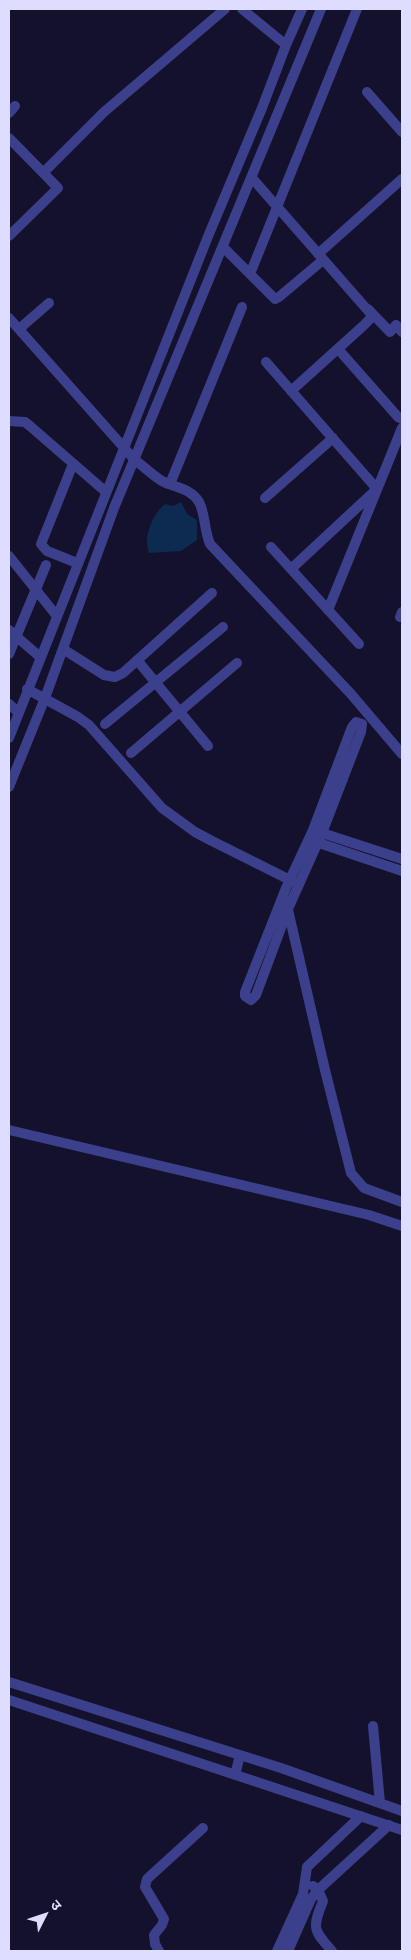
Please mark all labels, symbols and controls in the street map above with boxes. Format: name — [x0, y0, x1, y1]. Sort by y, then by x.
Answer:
north arrow — [20, 1890, 70, 1940]
text: उ — [47, 1895, 67, 1914]

